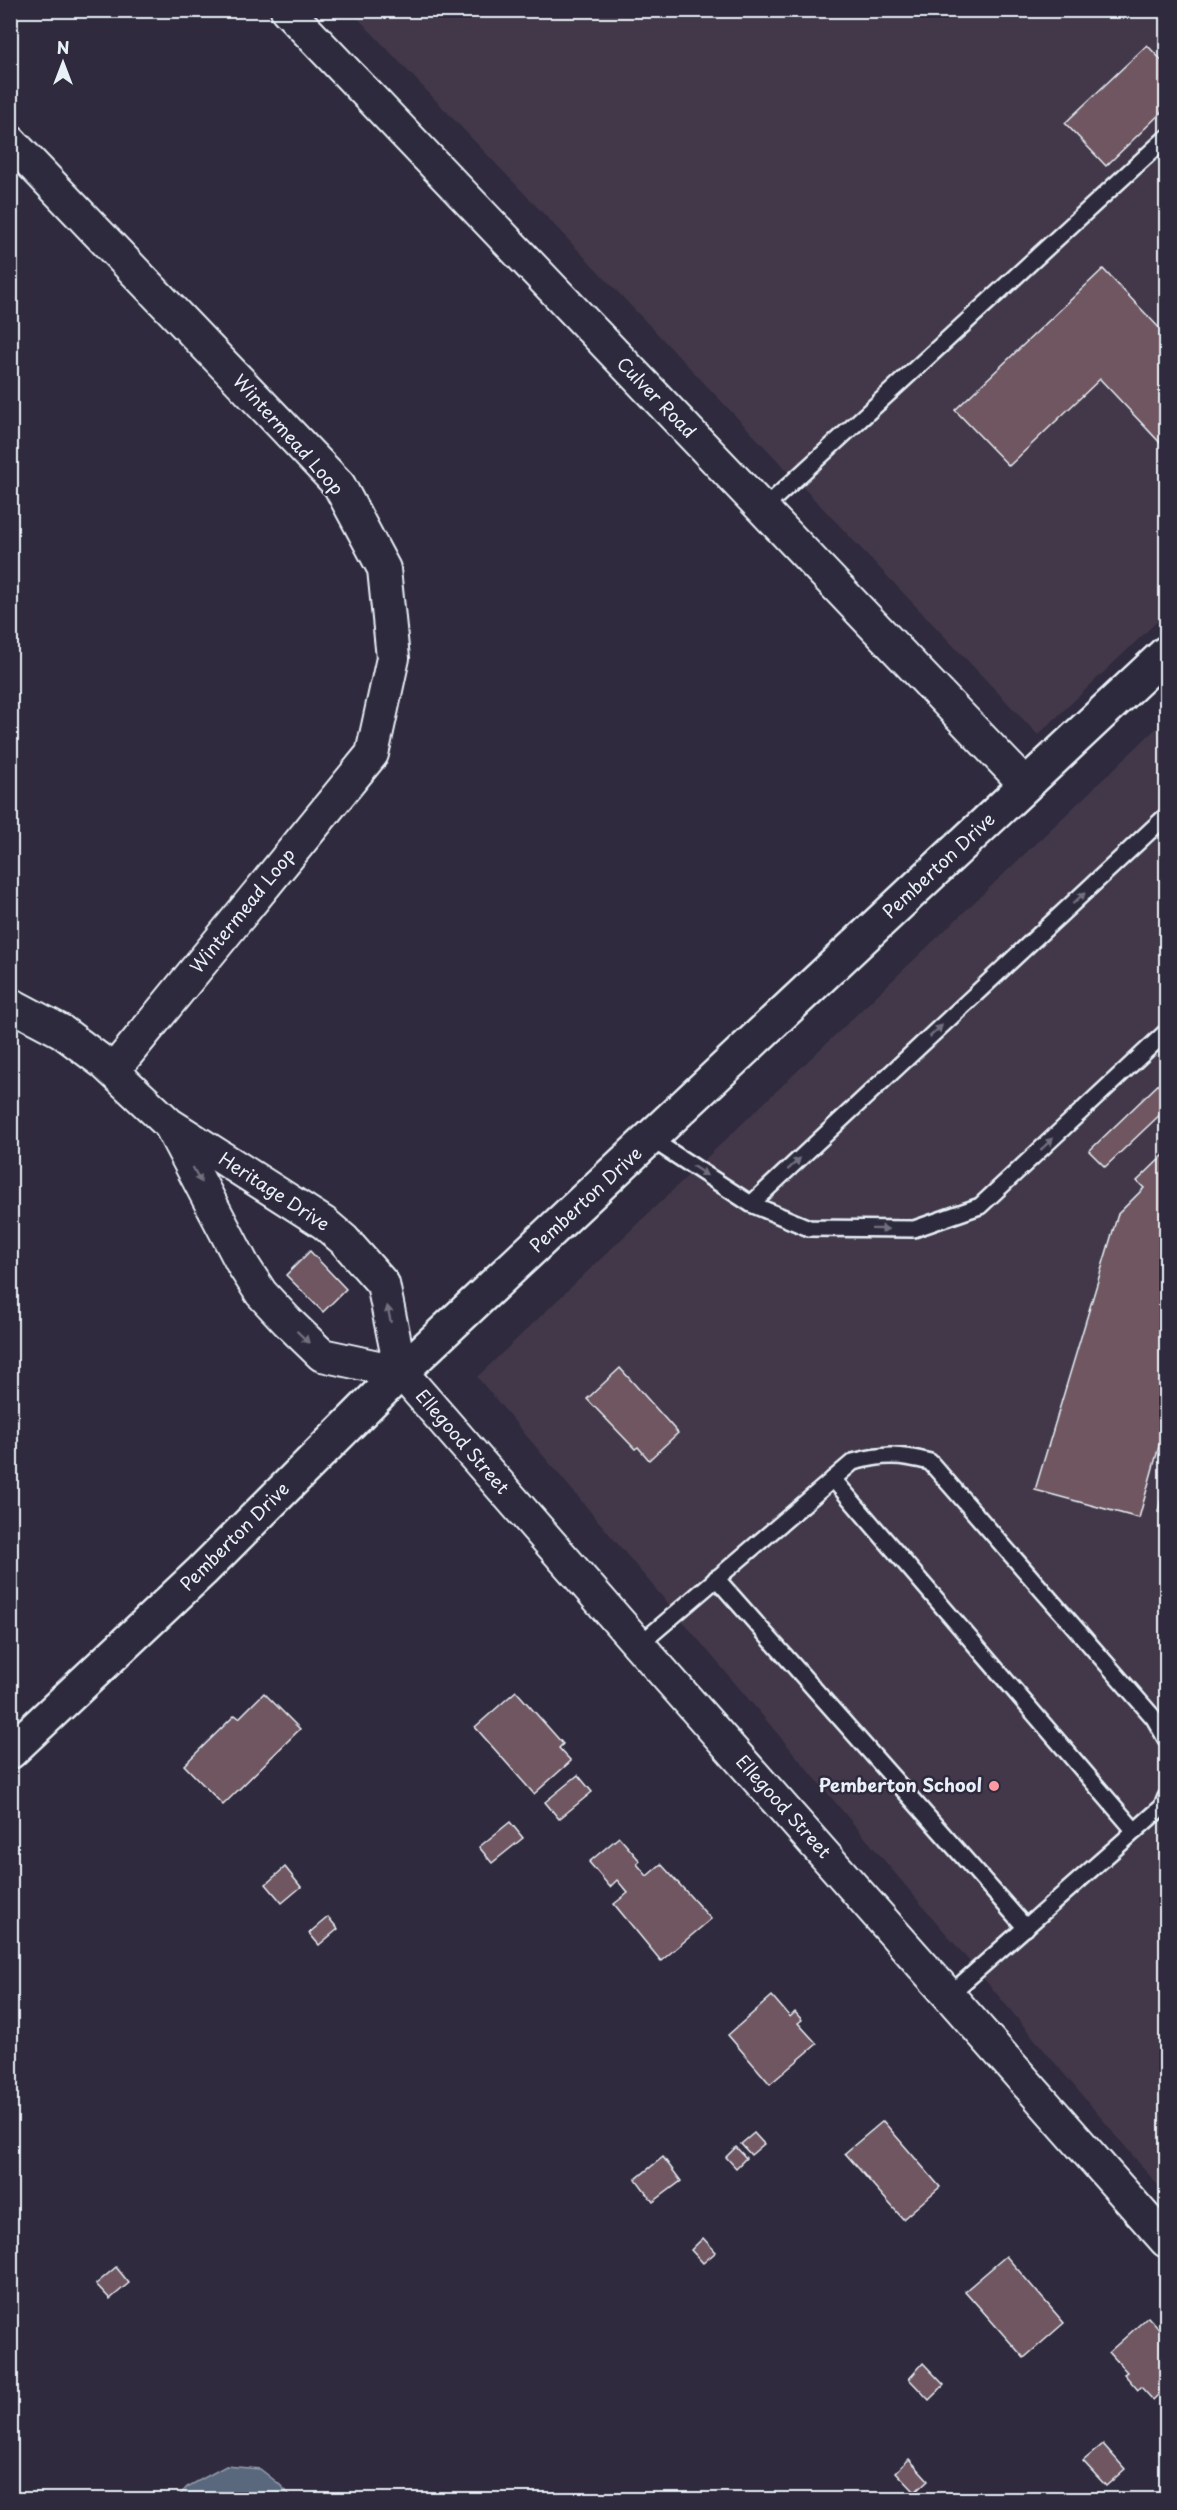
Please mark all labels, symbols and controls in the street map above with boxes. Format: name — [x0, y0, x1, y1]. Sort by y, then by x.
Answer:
north arrow — [33, 33, 93, 93]
text: N — [57, 35, 69, 59]
street label: Culver Road — [611, 350, 703, 444]
street label: Wintermead Loop — [227, 368, 351, 500]
street label: Pemberton Drive — [876, 805, 1000, 924]
street label: Wintermead Loop — [183, 842, 301, 979]
one-way arrow — [1071, 891, 1085, 905]
one-way arrow — [929, 1024, 944, 1038]
one-way arrow — [1039, 1138, 1054, 1151]
street label: Pemberton Drive — [523, 1139, 647, 1258]
street label: Heritage Drive — [214, 1145, 336, 1237]
one-way arrow — [786, 1157, 801, 1171]
one-way arrow — [692, 1165, 708, 1176]
one-way arrow — [192, 1167, 202, 1184]
one-way arrow — [871, 1224, 890, 1234]
one-way arrow — [384, 1305, 393, 1324]
one-way arrow — [296, 1330, 311, 1344]
street label: Ellegood Street — [410, 1383, 516, 1499]
street label: Pemberton Drive — [173, 1475, 295, 1597]
street label: Ellegood Street — [730, 1748, 838, 1864]
place label: Pemberton School — [819, 1771, 982, 1798]
marker: Pemberton School — [987, 1779, 1001, 1793]

